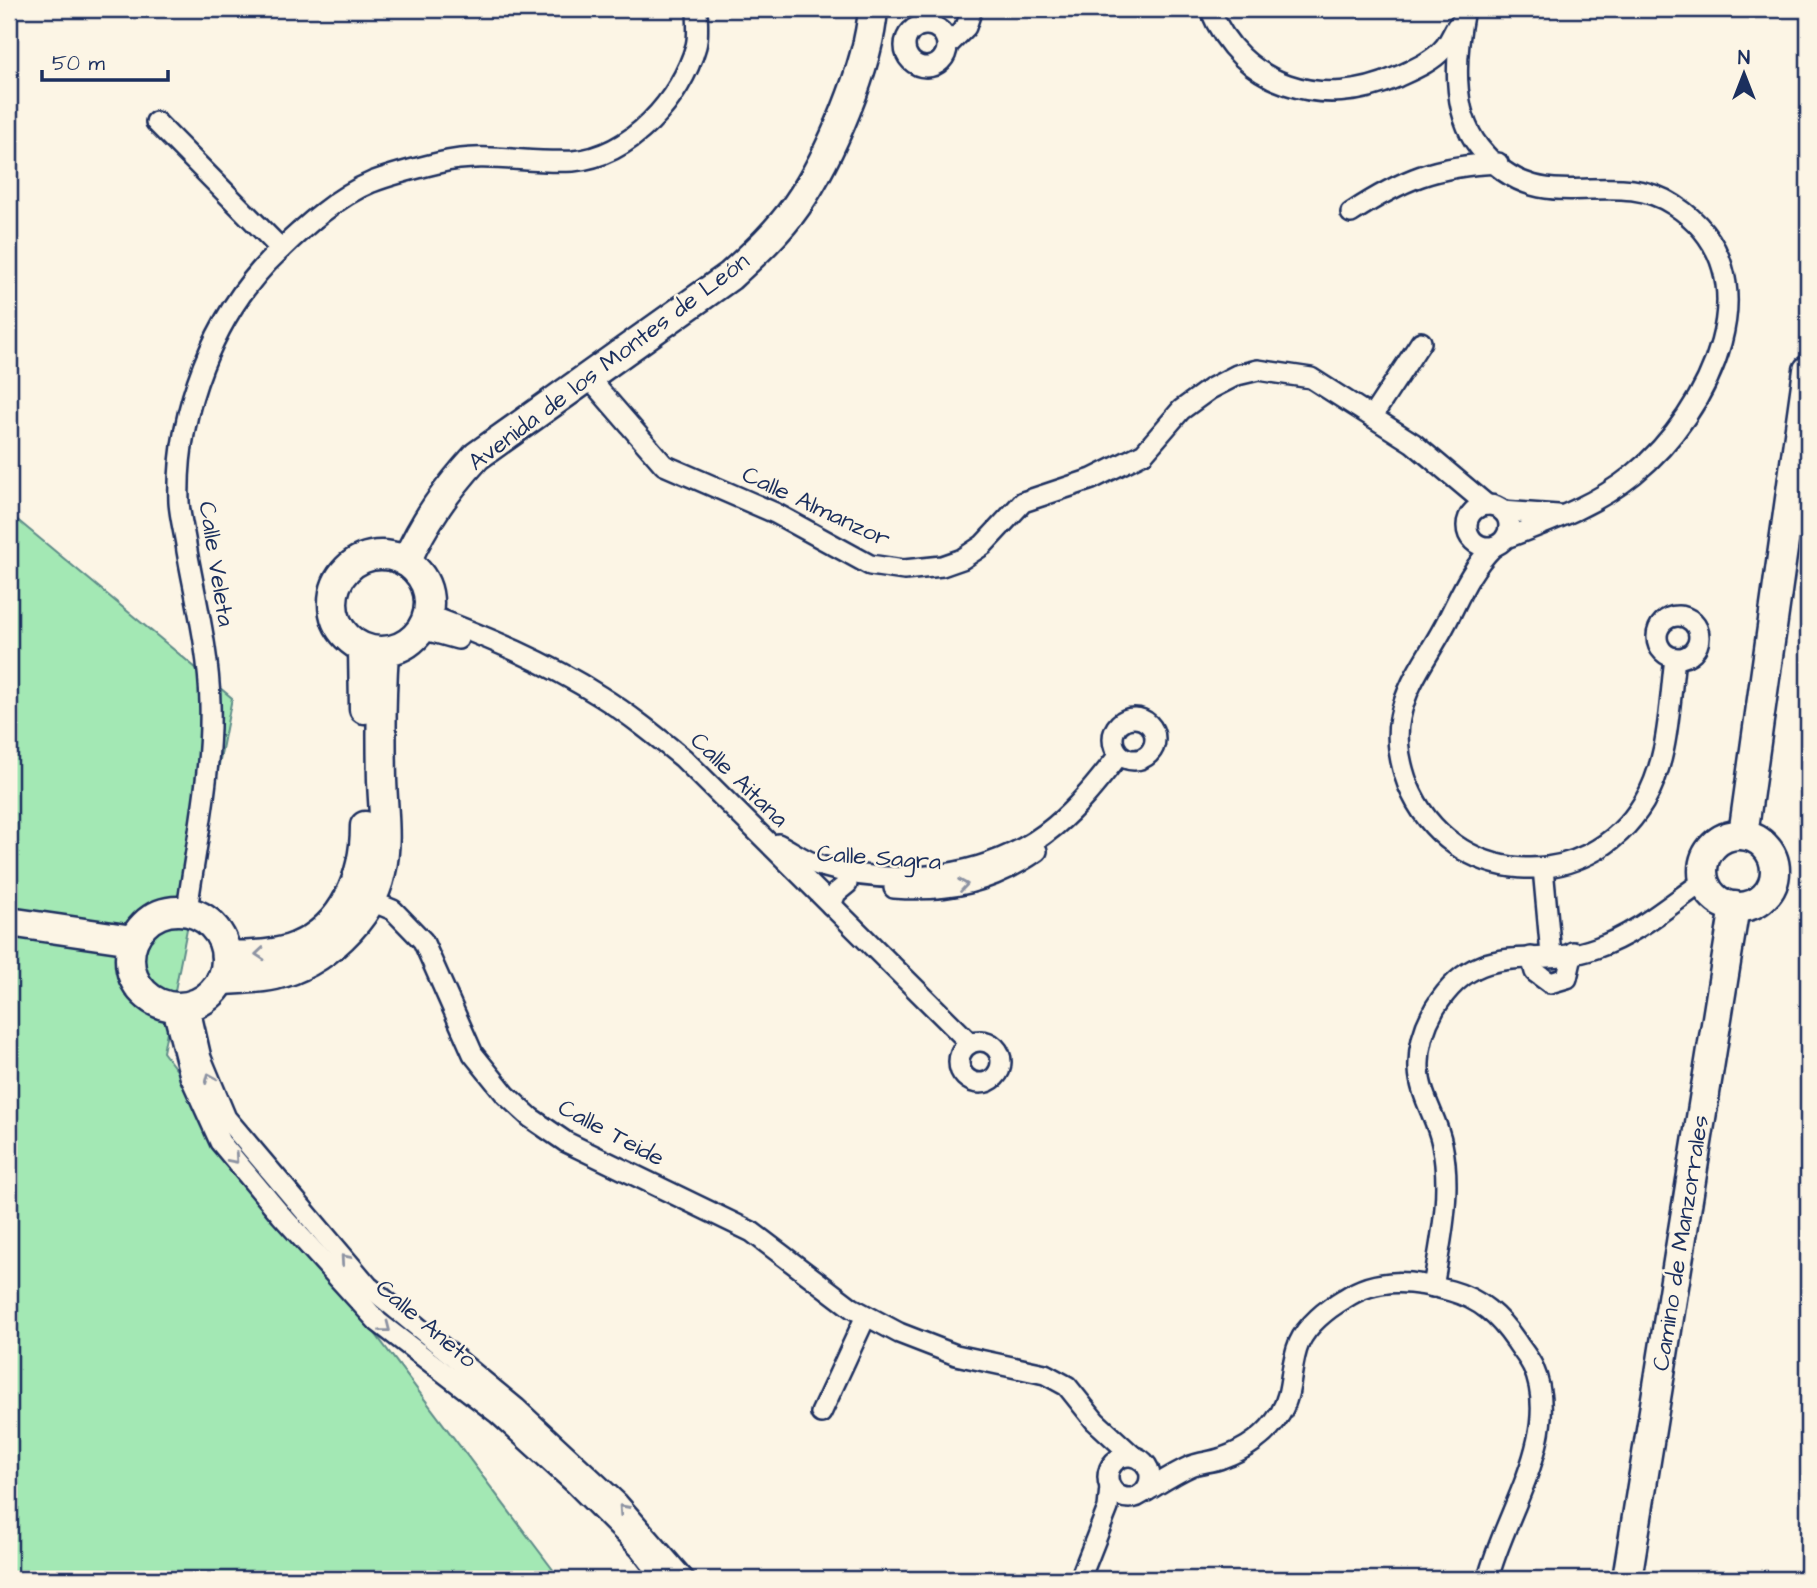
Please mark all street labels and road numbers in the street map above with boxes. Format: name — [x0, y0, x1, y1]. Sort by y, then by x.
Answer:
street label: Avenida de los Montes de León — [461, 245, 757, 479]
street label: Calle Almanzor — [736, 458, 896, 556]
street label: Calle Veleta — [189, 499, 243, 629]
street label: Calle Aitana — [682, 725, 796, 835]
street label: Calle Sagra — [815, 837, 942, 880]
street label: Calle Teide — [552, 1091, 670, 1175]
street label: Camino de Manzorrales — [1644, 1113, 1718, 1373]
street label: Calle Aneto — [368, 1271, 484, 1377]

